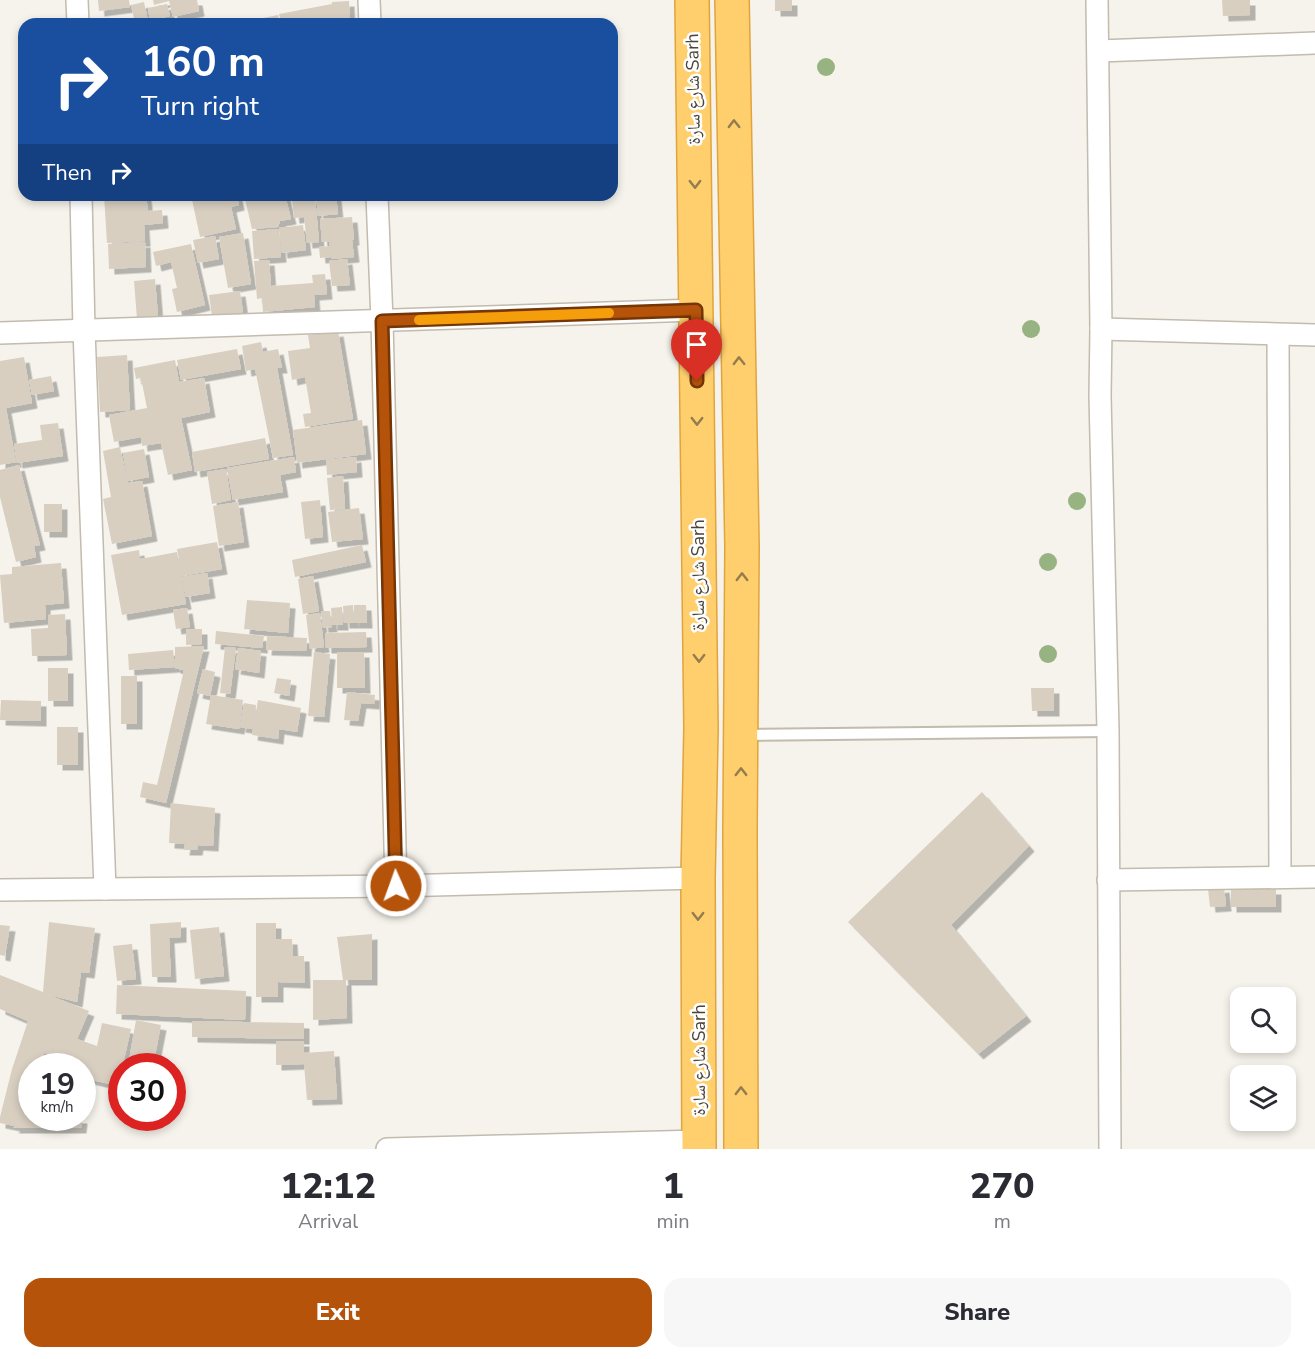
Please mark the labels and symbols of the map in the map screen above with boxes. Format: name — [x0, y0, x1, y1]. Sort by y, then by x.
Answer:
street label: شارع سارة Sarh — [680, 33, 706, 145]
one-way arrow — [728, 120, 740, 129]
one-way arrow — [689, 180, 701, 189]
pin — [671, 319, 722, 381]
one-way arrow — [732, 357, 745, 366]
one-way arrow — [691, 417, 703, 426]
street label: شارع سارة Sarh — [686, 519, 710, 631]
one-way arrow — [736, 573, 748, 582]
one-way arrow — [693, 654, 705, 663]
one-way arrow — [735, 768, 747, 777]
position arrow — [364, 854, 428, 918]
one-way arrow — [692, 912, 704, 921]
street label: شارع سارة Sarh — [687, 1004, 711, 1116]
speed limit sign: 30 — [108, 1053, 186, 1131]
one-way arrow — [735, 1086, 747, 1095]

